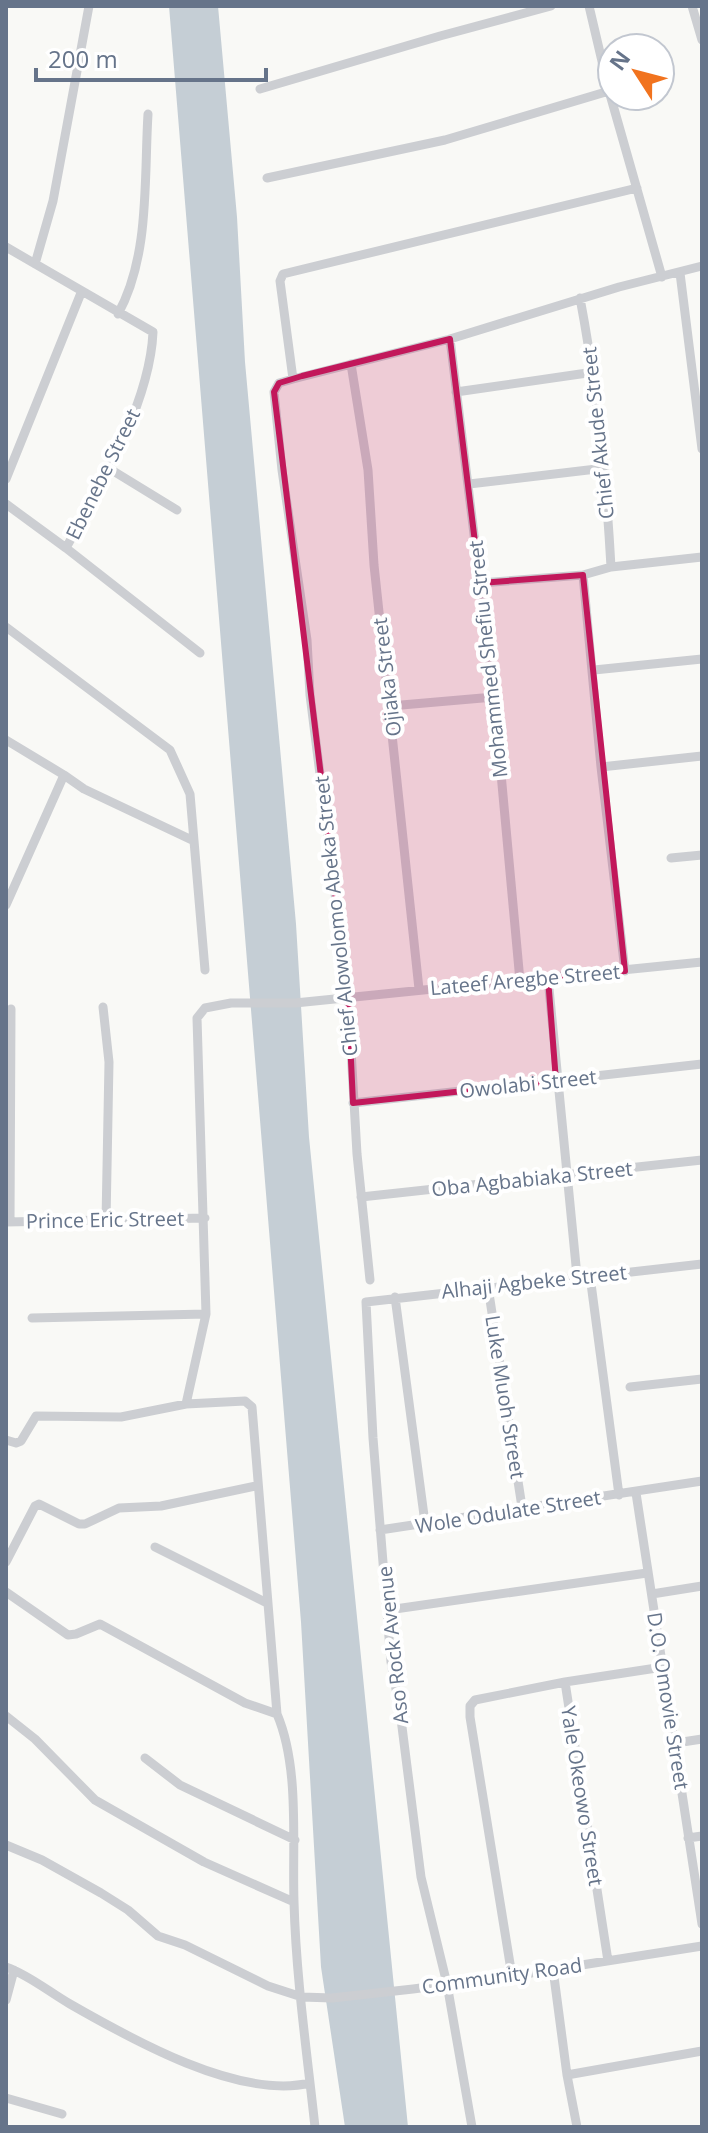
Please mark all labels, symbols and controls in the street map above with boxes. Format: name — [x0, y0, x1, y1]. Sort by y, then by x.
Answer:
scale bar — [36, 32, 266, 82]
north arrow — [596, 32, 676, 112]
text: 200 m — [48, 42, 118, 75]
text: N — [602, 44, 636, 76]
street label: Chief Akude Street — [575, 346, 620, 520]
street label: Ebenebe Street — [59, 404, 146, 544]
street label: Mohammed Shefiu Street — [462, 539, 513, 779]
street label: Ojiaka Street — [366, 616, 407, 738]
street label: Chief Alowolomo Abeka Street — [307, 774, 364, 1058]
street label: Lateef Aregbe Street — [429, 958, 621, 1001]
street label: Owolabi Street — [458, 1063, 598, 1104]
street label: Oba Agbabiaka Street — [430, 1155, 634, 1202]
street label: Prince Eric Street — [26, 1205, 184, 1234]
street label: Alhaji Agbeke Street — [440, 1258, 628, 1305]
street label: Luke Muoh Street — [479, 1313, 532, 1481]
street label: Wole Odulate Street — [413, 1483, 603, 1540]
street label: Aso Rock Avenue — [371, 1565, 414, 1725]
street label: D.O. Omovie Street — [641, 1610, 696, 1792]
street label: Yale Okeowo Street — [555, 1704, 610, 1888]
street label: Community Road — [420, 1951, 584, 2000]

